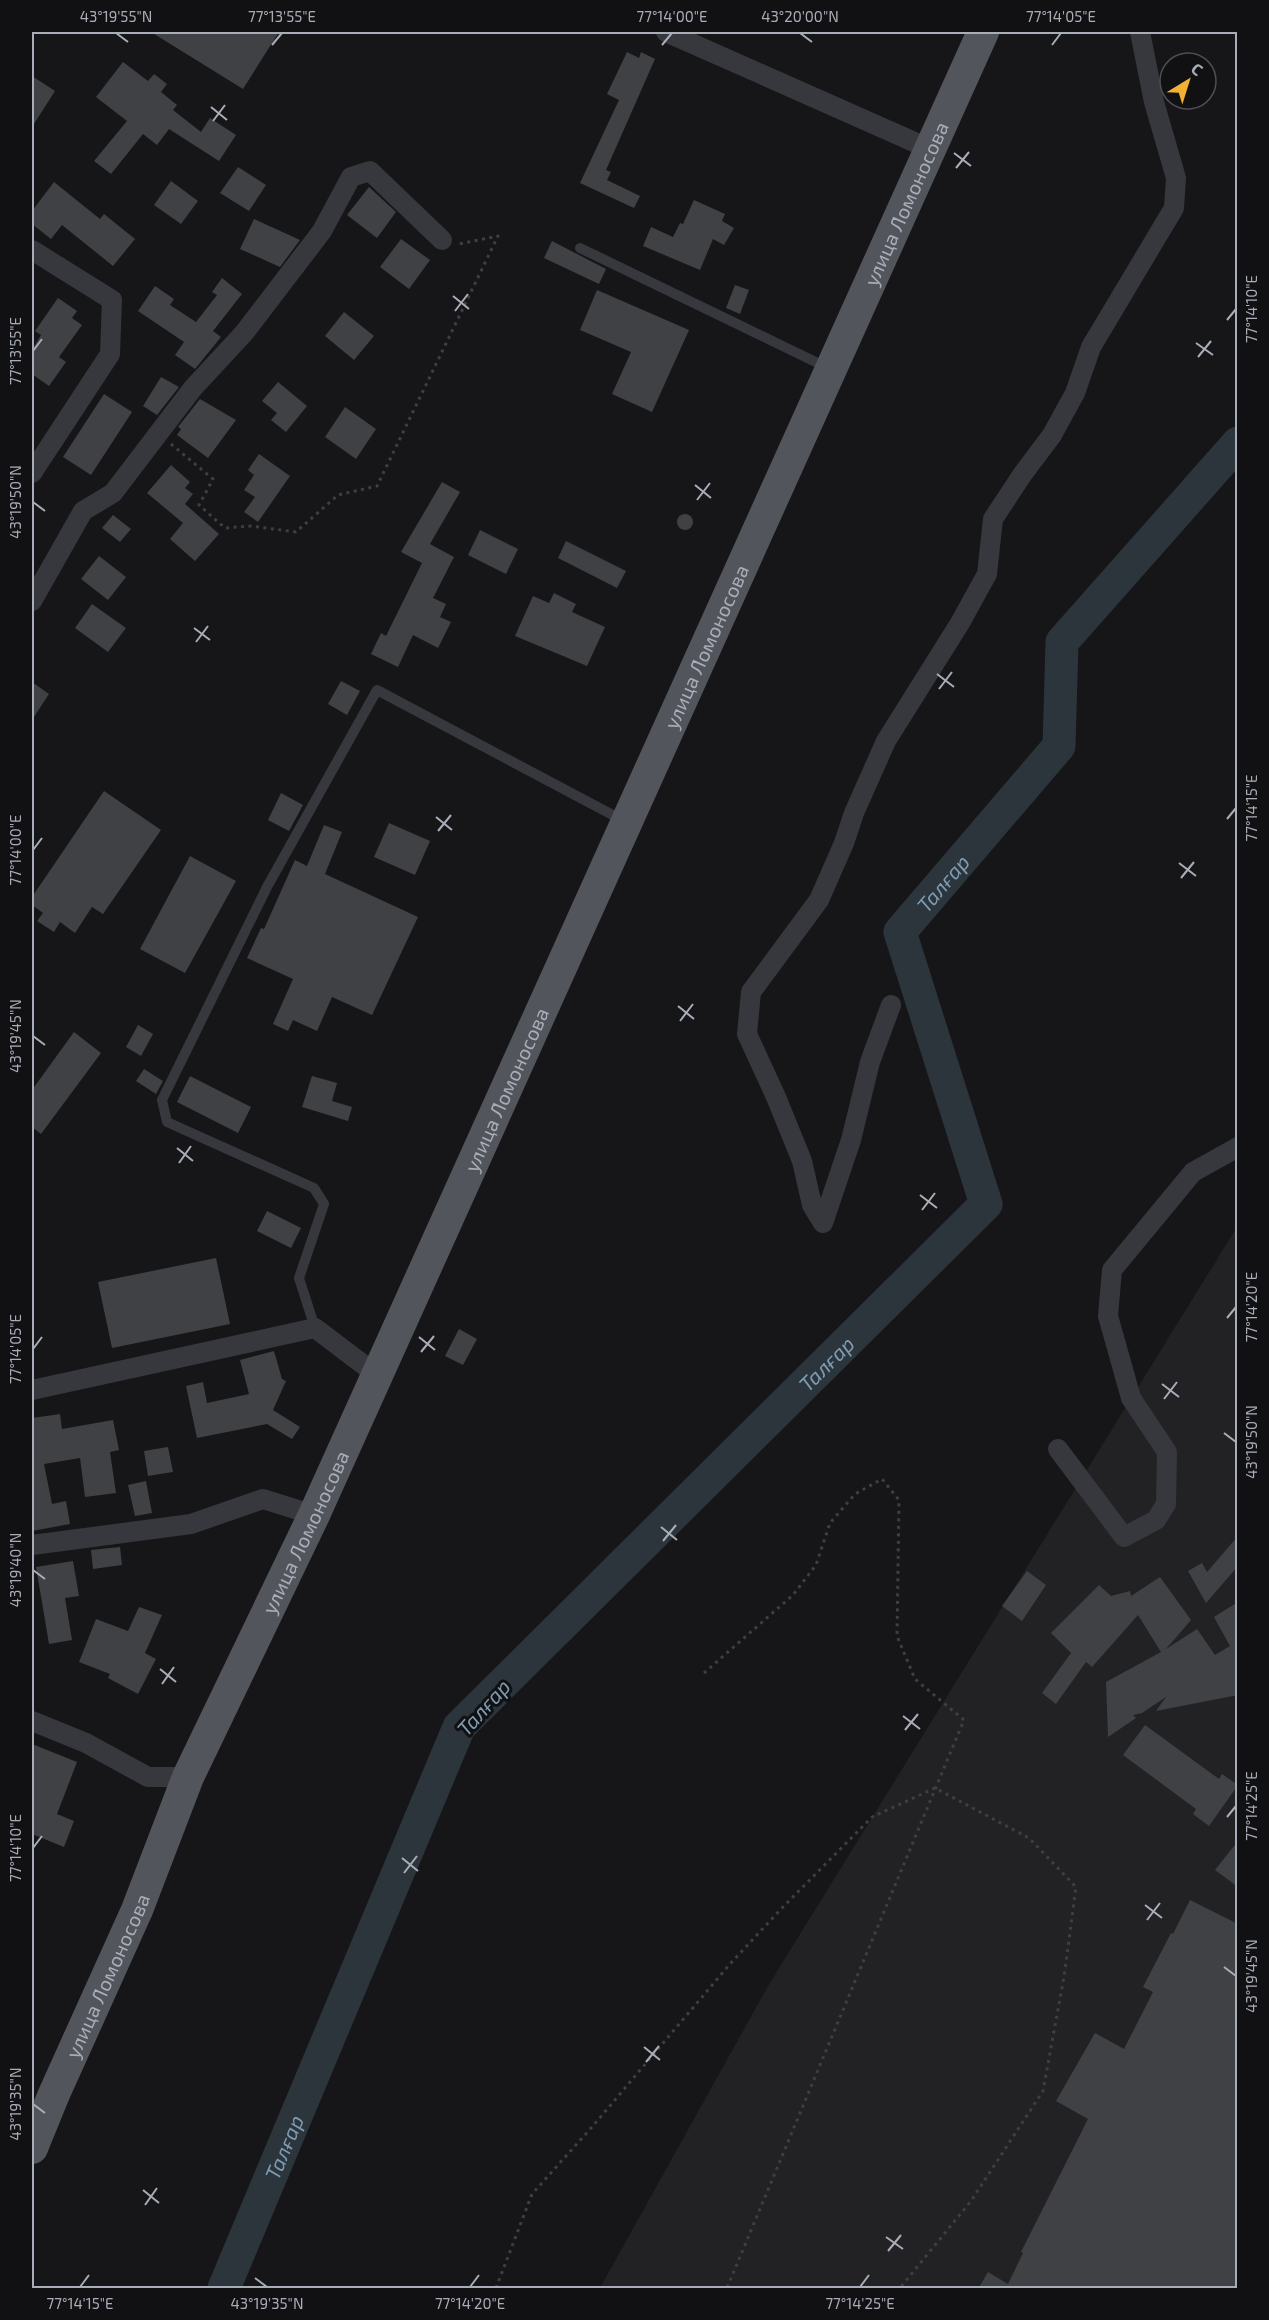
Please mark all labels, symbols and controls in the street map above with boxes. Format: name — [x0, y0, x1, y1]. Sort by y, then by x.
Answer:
text: 43°19'55"N — [80, 7, 152, 25]
text: 77°13'55"E — [248, 7, 316, 25]
text: 77°14'00"E — [637, 7, 707, 25]
text: 43°20'00"N — [761, 7, 839, 25]
text: 77°14'05"E — [1026, 7, 1096, 25]
north arrow — [1158, 51, 1218, 111]
text: С — [1188, 58, 1207, 79]
street label: улица Ломоносова — [858, 118, 953, 290]
text: 77°14'10"E — [1242, 275, 1260, 343]
text: 77°13'55"E — [6, 317, 24, 385]
text: 43°19'50"N — [6, 465, 24, 539]
street label: улица Ломоносова — [658, 561, 753, 733]
text: 77°14'15"E — [1242, 775, 1260, 841]
text: 77°14'00"E — [6, 815, 24, 885]
water label: Талғар — [911, 849, 974, 916]
text: 43°19'45"N — [6, 999, 24, 1073]
street label: улица Ломоносова — [458, 1004, 553, 1176]
text: 77°14'20"E — [1242, 1272, 1260, 1342]
text: 77°14'05"E — [6, 1314, 24, 1384]
water label: Талғар — [793, 1330, 859, 1396]
text: 43°19'50"N — [1242, 1405, 1260, 1479]
street label: улица Ломоносова — [256, 1447, 353, 1618]
text: 43°19'40"N — [6, 1533, 24, 1607]
water label: Талғар — [451, 1673, 515, 1741]
text: 77°14'25"E — [1242, 1771, 1260, 1841]
text: 77°14'10"E — [6, 1814, 24, 1882]
street label: улица Ломоносова — [60, 1890, 154, 2062]
text: 43°19'45"N — [1242, 1939, 1260, 2013]
text: 43°19'35"N — [6, 2068, 24, 2140]
water label: Талғар — [258, 2111, 308, 2183]
text: 77°14'15"E — [47, 2294, 113, 2312]
text: 43°19'35"N — [231, 2294, 303, 2312]
text: 77°14'20"E — [435, 2294, 505, 2312]
text: 77°14'25"E — [825, 2294, 895, 2312]

